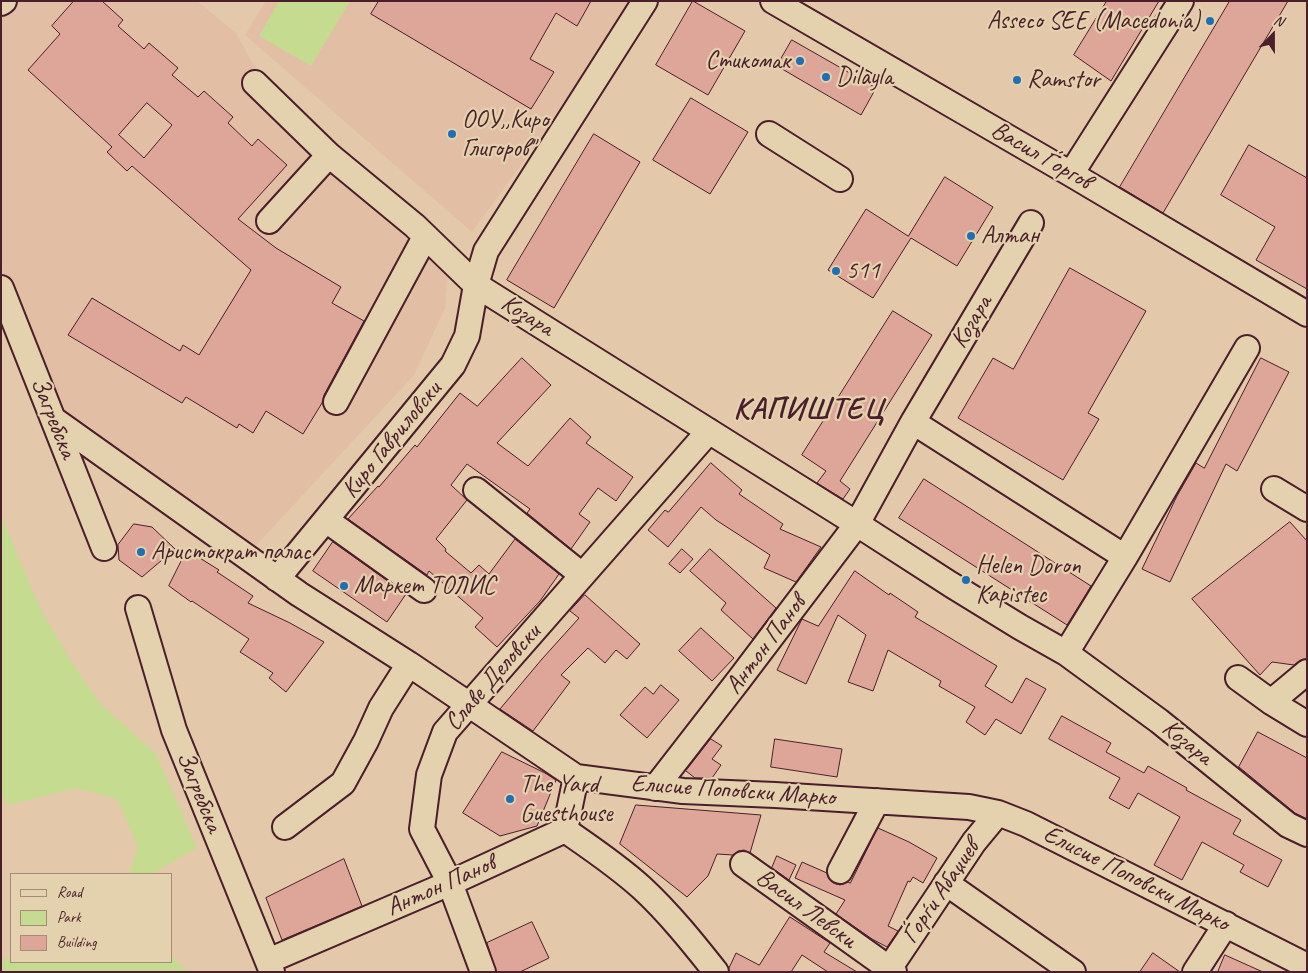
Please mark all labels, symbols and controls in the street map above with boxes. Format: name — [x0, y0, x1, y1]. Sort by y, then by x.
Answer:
place label: Asseco SEE (Macedonia) — [987, 6, 1200, 36]
north arrow — [1248, 10, 1298, 60]
text: N — [1272, 11, 1286, 30]
marker: Asseco SEE (Macedonia) — [1204, 15, 1216, 27]
place label: Стикомак — [706, 46, 790, 76]
marker: Стикомак — [794, 55, 806, 67]
place label: Dilayla — [836, 62, 893, 92]
place label: Ramstor — [1027, 65, 1100, 95]
marker: Dilayla — [820, 71, 832, 83]
marker: Ramstor — [1011, 74, 1023, 86]
place label: ООУ,,Киро Глигоров'' — [462, 105, 549, 164]
street label: Васил Ѓоргов — [985, 115, 1097, 197]
marker: ООУ,,Киро Глигоров'' — [446, 128, 458, 140]
place label: Алтан — [981, 221, 1039, 251]
marker: Алтан — [965, 230, 977, 242]
place label: 511 — [846, 256, 880, 286]
marker: 511 — [830, 265, 842, 277]
street label: Козара — [495, 288, 559, 344]
street label: Козара — [945, 290, 999, 354]
street label: Загребска — [23, 373, 83, 463]
street label: Киро Гавриловски — [336, 375, 448, 505]
district label: КАПИШТЕЦ — [729, 392, 889, 428]
place label: Аристократ палас — [151, 537, 311, 567]
marker: Аристократ палас — [135, 546, 147, 558]
place label: Helen Doron Kapistec — [976, 551, 1081, 610]
place label: Маркет ТОЛИС — [354, 571, 495, 601]
marker: Helen Doron Kapistec — [960, 574, 972, 586]
marker: Маркет ТОЛИС — [338, 580, 350, 592]
street label: Антон Панов — [719, 590, 813, 700]
street label: Славе Деловски — [439, 619, 547, 737]
street label: Козара — [1156, 714, 1218, 772]
street label: Загребска — [169, 747, 229, 837]
street label: Елисие Поповски Марко — [630, 769, 836, 813]
place label: The Yard Guesthouse — [520, 770, 612, 829]
marker: The Yard Guesthouse — [504, 793, 516, 805]
street label: Елисие Поповски Марко — [1038, 819, 1234, 939]
street label: Ѓорѓи Абаџиев — [896, 835, 986, 949]
street label: Антон Панов — [382, 849, 500, 923]
street label: Васил Левски — [750, 862, 862, 956]
legend — [10, 873, 172, 963]
text: Road — [57, 883, 82, 902]
text: Park — [57, 908, 81, 927]
text: Building — [57, 933, 96, 952]

